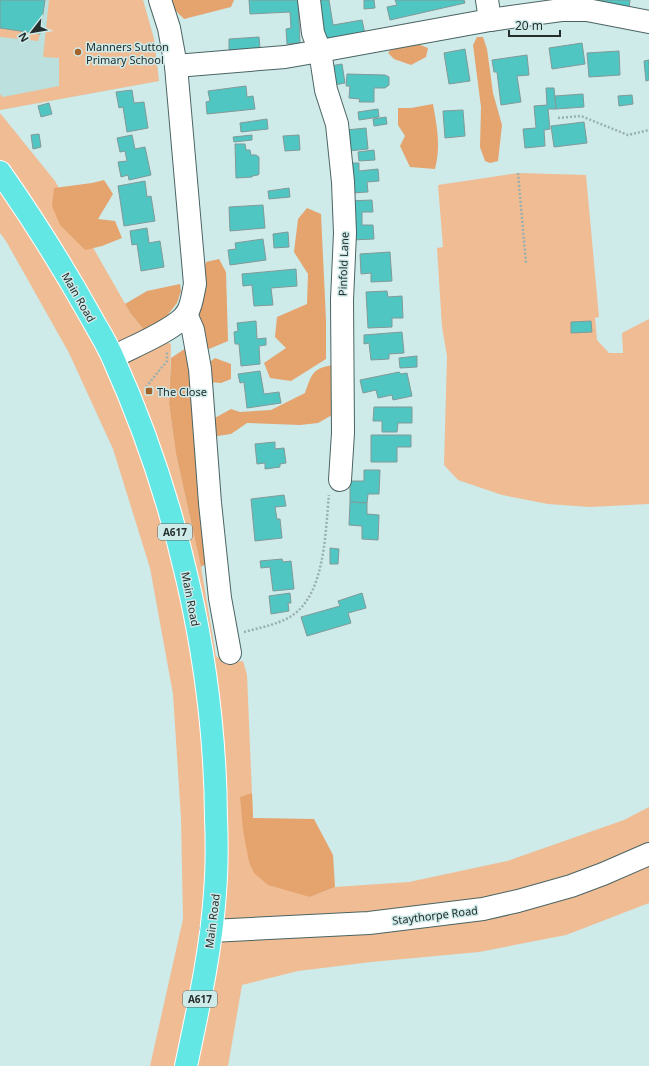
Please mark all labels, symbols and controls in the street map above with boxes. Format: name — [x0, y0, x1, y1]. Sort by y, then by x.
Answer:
north arrow — [12, 12, 52, 52]
scale bar — [509, 12, 560, 38]
text: 20 m — [515, 17, 543, 34]
text: N — [14, 30, 32, 45]
place label: Manners Sutton Primary School — [86, 39, 169, 67]
marker: Manners Sutton Primary School — [73, 47, 83, 57]
street label: Pinfold Lane — [334, 232, 352, 296]
street label: Main Road — [59, 269, 99, 325]
place label: The Close — [157, 384, 207, 399]
marker: The Close — [144, 386, 154, 396]
road number: A617 — [158, 524, 192, 540]
street label: Main Road — [178, 571, 204, 627]
street label: Main Road — [201, 893, 223, 949]
street label: Staythorpe Road — [391, 902, 479, 928]
road number: A617 — [183, 991, 217, 1007]

